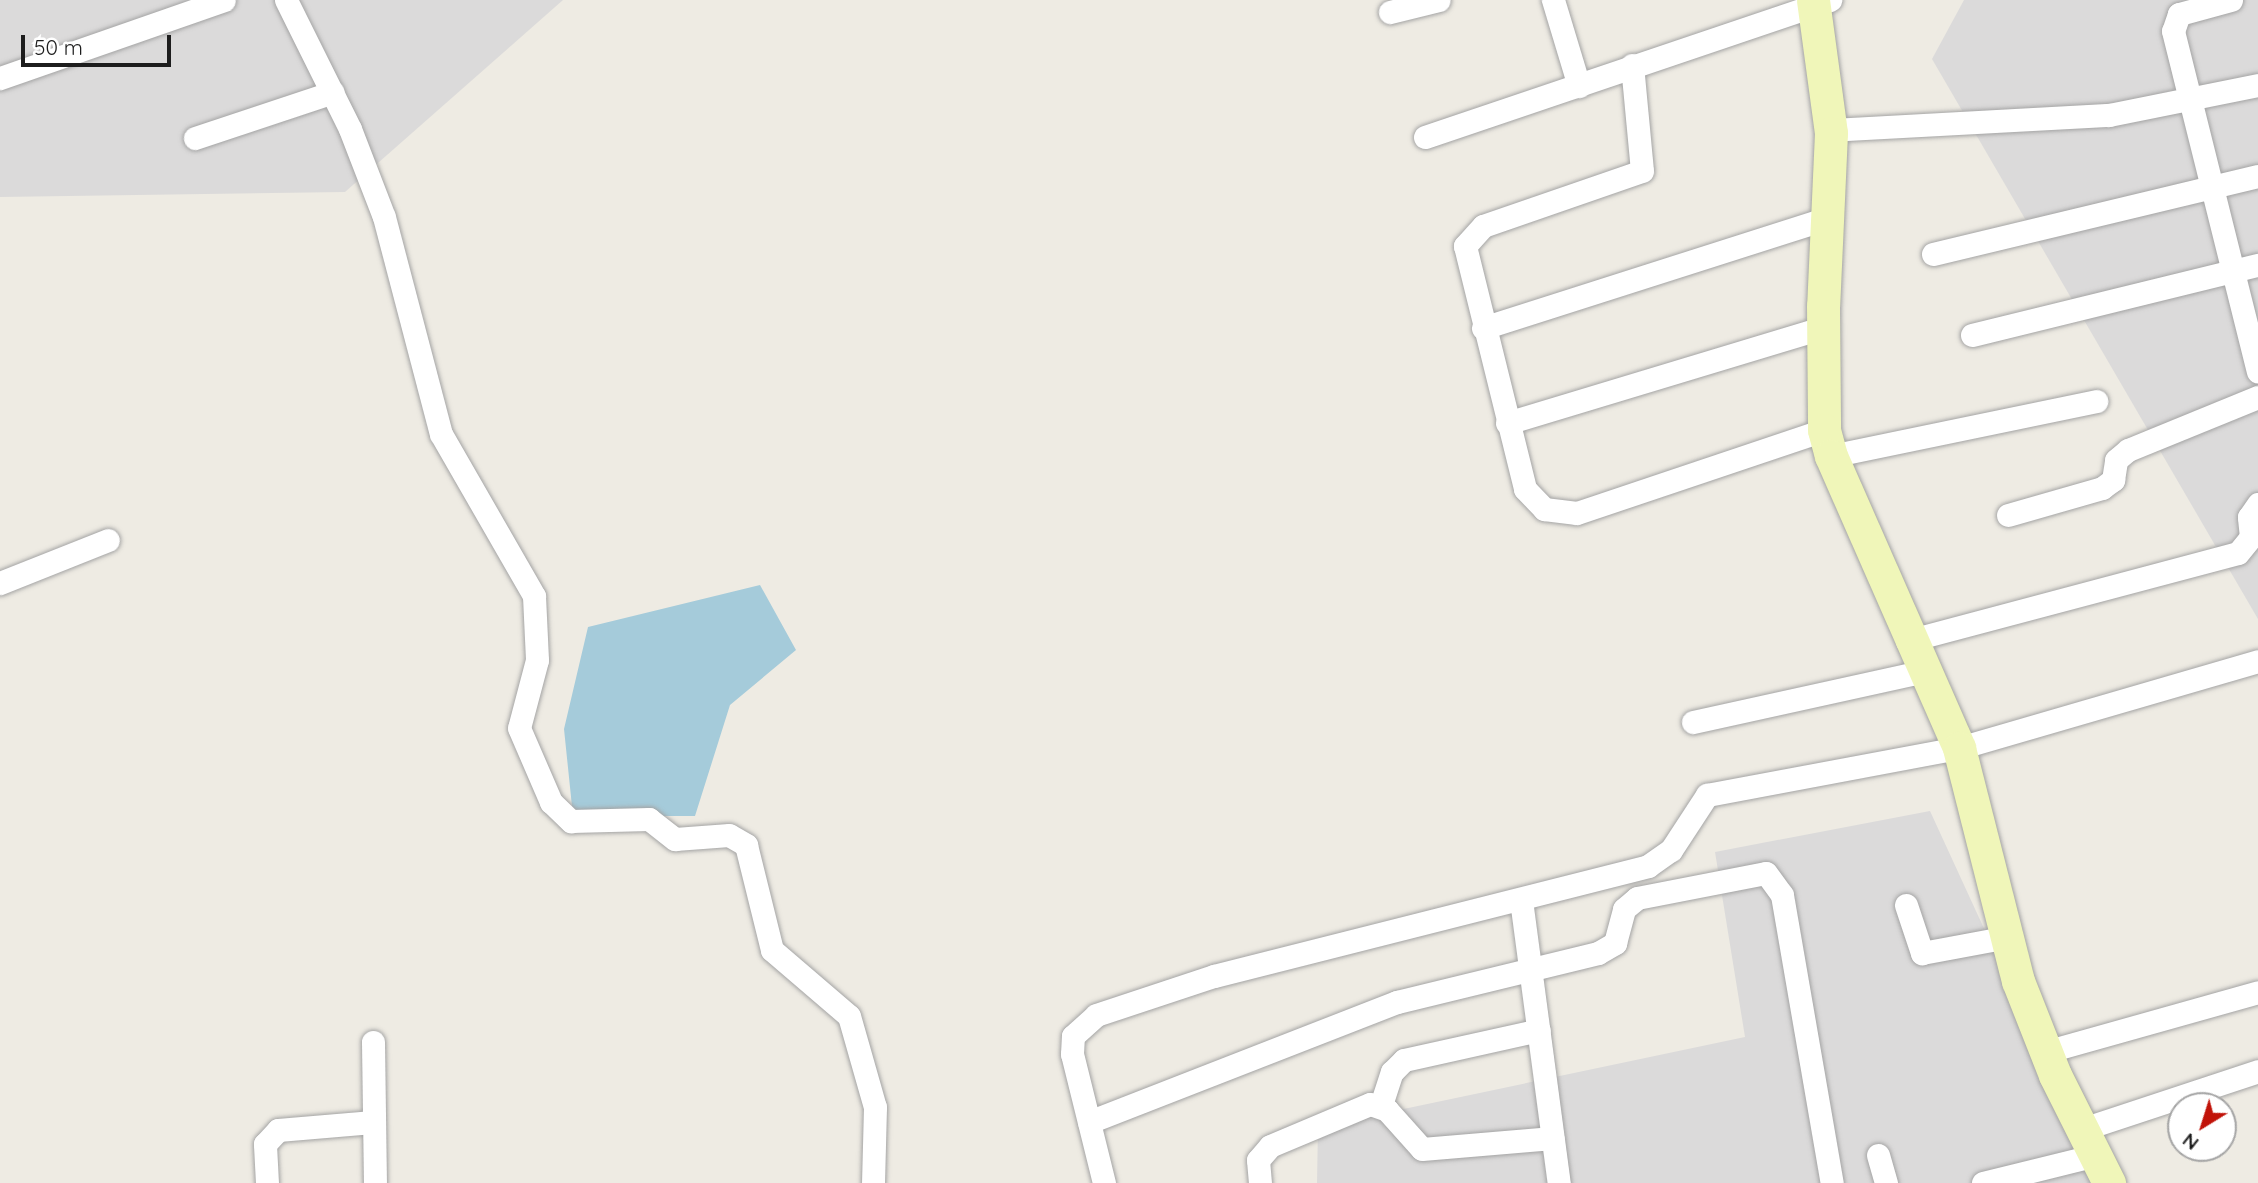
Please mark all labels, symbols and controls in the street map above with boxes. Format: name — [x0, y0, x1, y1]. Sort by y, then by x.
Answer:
scale bar — [24, 21, 175, 65]
text: 50 m — [34, 34, 83, 60]
north arrow — [2167, 1092, 2237, 1162]
text: N — [2177, 1128, 2203, 1156]

